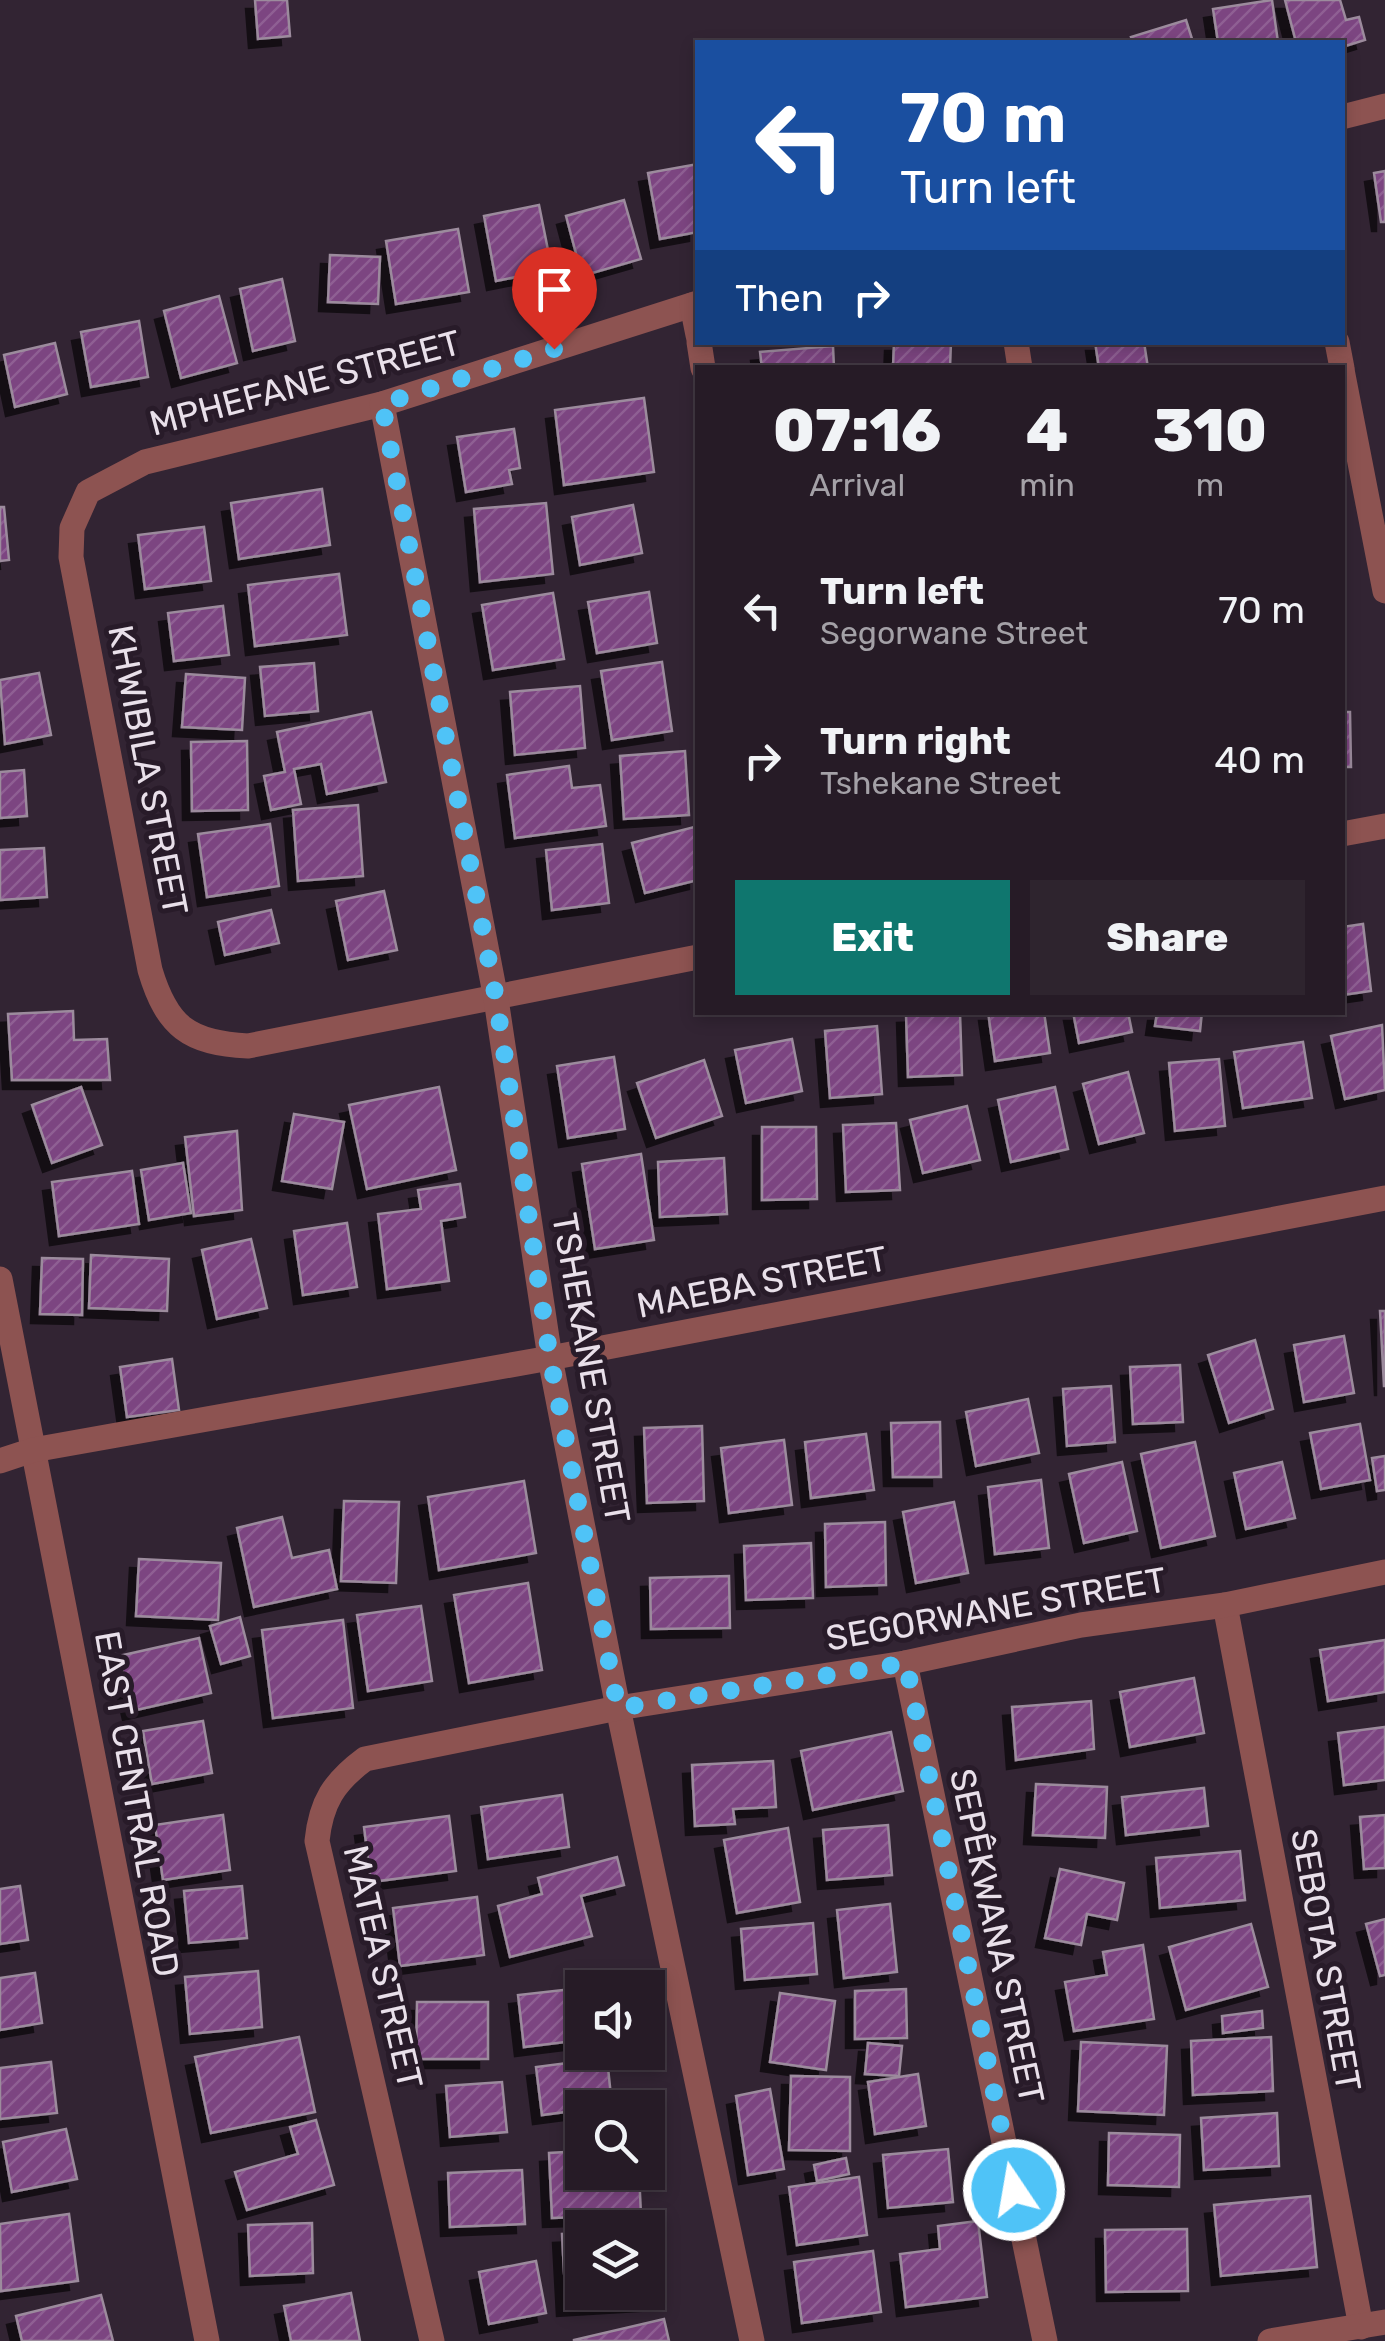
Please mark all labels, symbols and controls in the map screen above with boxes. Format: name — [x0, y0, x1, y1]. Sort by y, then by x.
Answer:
text: 70 m — [900, 77, 1067, 160]
icon: left — [735, 80, 865, 210]
text: Turn left — [900, 161, 1076, 214]
pin — [512, 247, 597, 350]
icon: arrive — [527, 262, 582, 317]
icon: right — [844, 270, 899, 325]
text: Then — [735, 275, 824, 321]
street label: MPHEFANE STREET — [145, 321, 465, 445]
text: 07:16 — [773, 395, 941, 466]
text: 4 — [1026, 395, 1068, 466]
text: 310 — [1153, 395, 1267, 466]
text: Arrival — [809, 466, 905, 504]
text: min — [1019, 466, 1075, 504]
text: m — [1196, 466, 1224, 504]
text: Turn left — [820, 568, 984, 614]
icon: left — [735, 583, 790, 638]
text: 70 m — [1218, 587, 1305, 633]
text: Segorwane Street — [820, 614, 1088, 652]
street label: KHWIBILA STREET — [99, 621, 197, 919]
text: Turn right — [820, 718, 1011, 764]
icon: right — [735, 733, 790, 788]
text: 40 m — [1214, 737, 1305, 783]
text: Tshekane Street — [820, 764, 1061, 802]
button: Exit — [735, 880, 1010, 995]
button: Share — [1030, 880, 1305, 995]
street label: TSHEKANE STREET — [543, 1210, 639, 1526]
street label: MAEBA STREET — [633, 1237, 891, 1327]
street label: SEGORWANE STREET — [823, 1558, 1169, 1660]
street label: EAST CENTRAL ROAD — [86, 1628, 188, 1980]
street label: SEPÊKWANA STREET — [941, 1765, 1053, 2107]
street label: SEBOTA STREET — [1282, 1826, 1370, 2094]
street label: MATEA STREET — [335, 1841, 431, 2093]
map controls — [565, 1970, 665, 2310]
button: sound — [565, 1970, 665, 2070]
button: search — [565, 2090, 665, 2190]
position arrow — [962, 2138, 1066, 2242]
button: layers — [565, 2210, 665, 2310]

